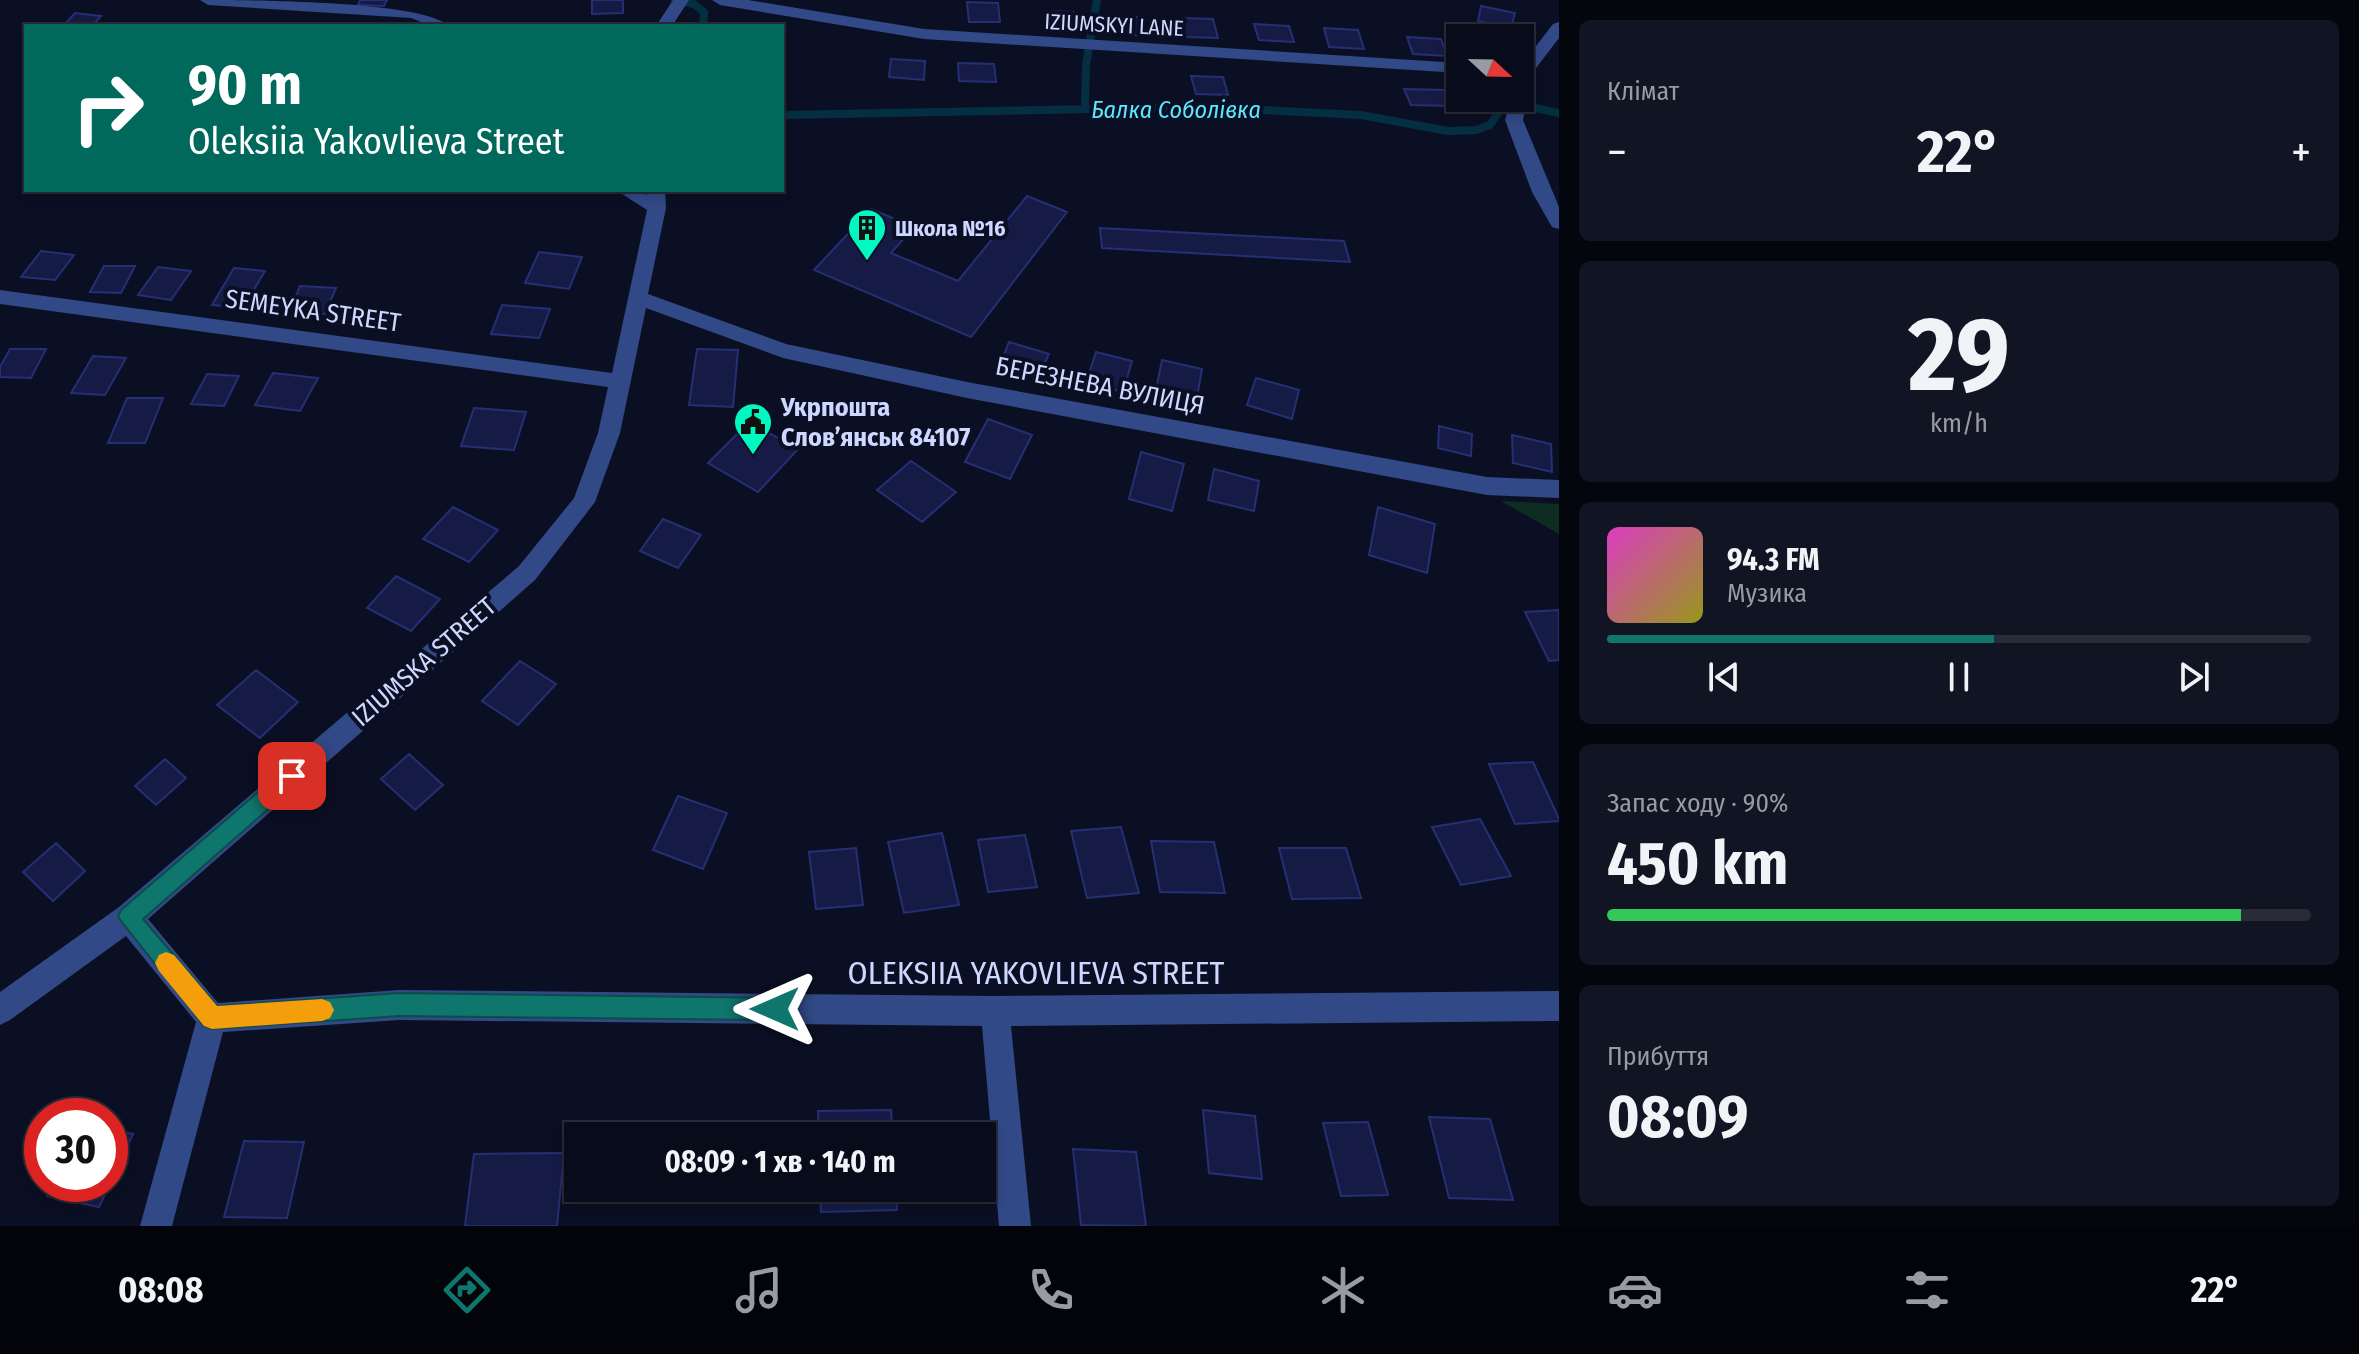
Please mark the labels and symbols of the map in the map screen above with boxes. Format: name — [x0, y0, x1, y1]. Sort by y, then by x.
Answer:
street label: IZIUMSKYI LANE — [1044, 8, 1184, 42]
north arrow — [1446, 24, 1534, 112]
water label: Балка Соболівка — [1091, 96, 1261, 124]
building icon: Школа №16 — [846, 207, 888, 262]
place label: Школа №16 — [895, 215, 1006, 242]
street label: SEMEYKA STREET — [223, 283, 403, 339]
street label: БЕРЕЗНЕВА ВУЛИЦЯ — [993, 351, 1207, 421]
place label: Укрпошта Слов’янськ 84107 — [780, 392, 970, 453]
public building icon: Укрпошта Слов’янськ 84107 — [732, 401, 774, 456]
street label: IZIUMSKA STREET — [346, 591, 502, 733]
pin — [258, 742, 326, 810]
street label: OLEKSIIA YAKOVLIEVA STREET — [848, 954, 1225, 992]
position arrow — [733, 967, 817, 1051]
speed limit sign: 30 — [24, 1098, 128, 1202]

